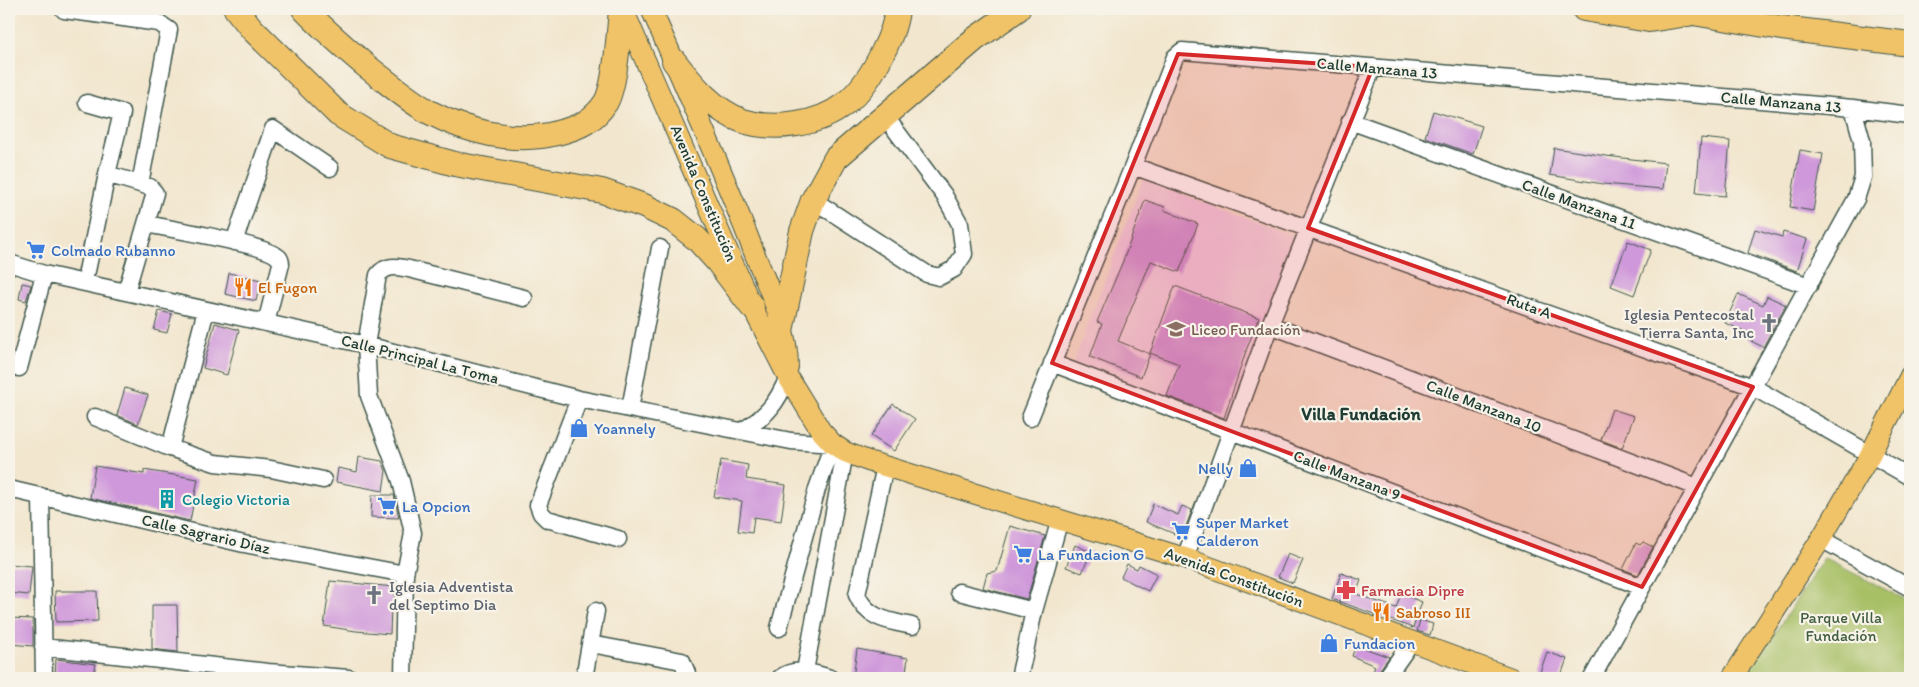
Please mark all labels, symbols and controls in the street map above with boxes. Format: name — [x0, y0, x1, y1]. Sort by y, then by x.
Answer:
street label: Calle Manzana 13 — [1316, 53, 1438, 83]
street label: Calle Manzana 13 — [1720, 87, 1842, 117]
street label: Avenida Constitución — [667, 122, 741, 264]
street label: Calle Manzana 11 — [1519, 175, 1639, 234]
supermarket icon: Colmado Rubanno — [25, 239, 47, 261]
place label: Colmado Rubanno — [51, 241, 176, 260]
restaurant icon: El Fugon — [232, 276, 254, 298]
place label: El Fugon — [258, 278, 317, 297]
street label: Ruta A — [1504, 289, 1554, 323]
place label: Iglesia Pentecostal Tierra Santa, Inc — [1624, 305, 1754, 342]
church icon: Iglesia Pentecostal Tierra Santa, Inc — [1758, 312, 1780, 334]
school or university icon: Liceo Fundación — [1165, 318, 1187, 340]
place label: Liceo Fundación — [1191, 320, 1301, 339]
street label: Calle Principal La Toma — [339, 330, 501, 388]
street label: Calle Manzana 10 — [1424, 375, 1544, 437]
district label: Villa Fundación — [1301, 403, 1421, 425]
shop icon: Yoannely — [568, 417, 590, 439]
place label: Yoannely — [594, 419, 656, 438]
street label: Calle Manzana 9 — [1291, 446, 1403, 504]
shop icon: Nelly — [1237, 457, 1259, 479]
place label: Nelly — [1198, 459, 1233, 478]
building icon: Colegio Victoria — [156, 488, 178, 510]
place label: Colegio Victoria — [182, 490, 290, 509]
supermarket icon: La Opcion — [376, 495, 398, 517]
place label: La Opcion — [402, 497, 471, 516]
street label: Calle Sagrario Díaz — [140, 510, 273, 558]
place label: Super Market Calderon — [1196, 513, 1289, 550]
supermarket icon: Super Market Calderon — [1170, 520, 1192, 542]
supermarket icon: La Fundacion G — [1012, 543, 1034, 565]
street label: Avenida Constitución — [1162, 543, 1306, 611]
place label: La Fundacion G — [1038, 545, 1144, 564]
place label: Iglesia Adventista del Septimo Dia — [389, 577, 514, 614]
pharmacy icon: Farmacia Dipre — [1335, 579, 1357, 601]
place label: Farmacia Dipre — [1361, 581, 1465, 600]
church icon: Iglesia Adventista del Septimo Dia — [363, 584, 385, 606]
restaurant icon: Sabroso III — [1370, 601, 1392, 623]
place label: Sabroso III — [1396, 603, 1471, 622]
park label: Parque Villa Fundación — [1800, 608, 1882, 645]
shop icon: Fundacion — [1318, 632, 1340, 654]
place label: Fundacion — [1344, 634, 1415, 653]

